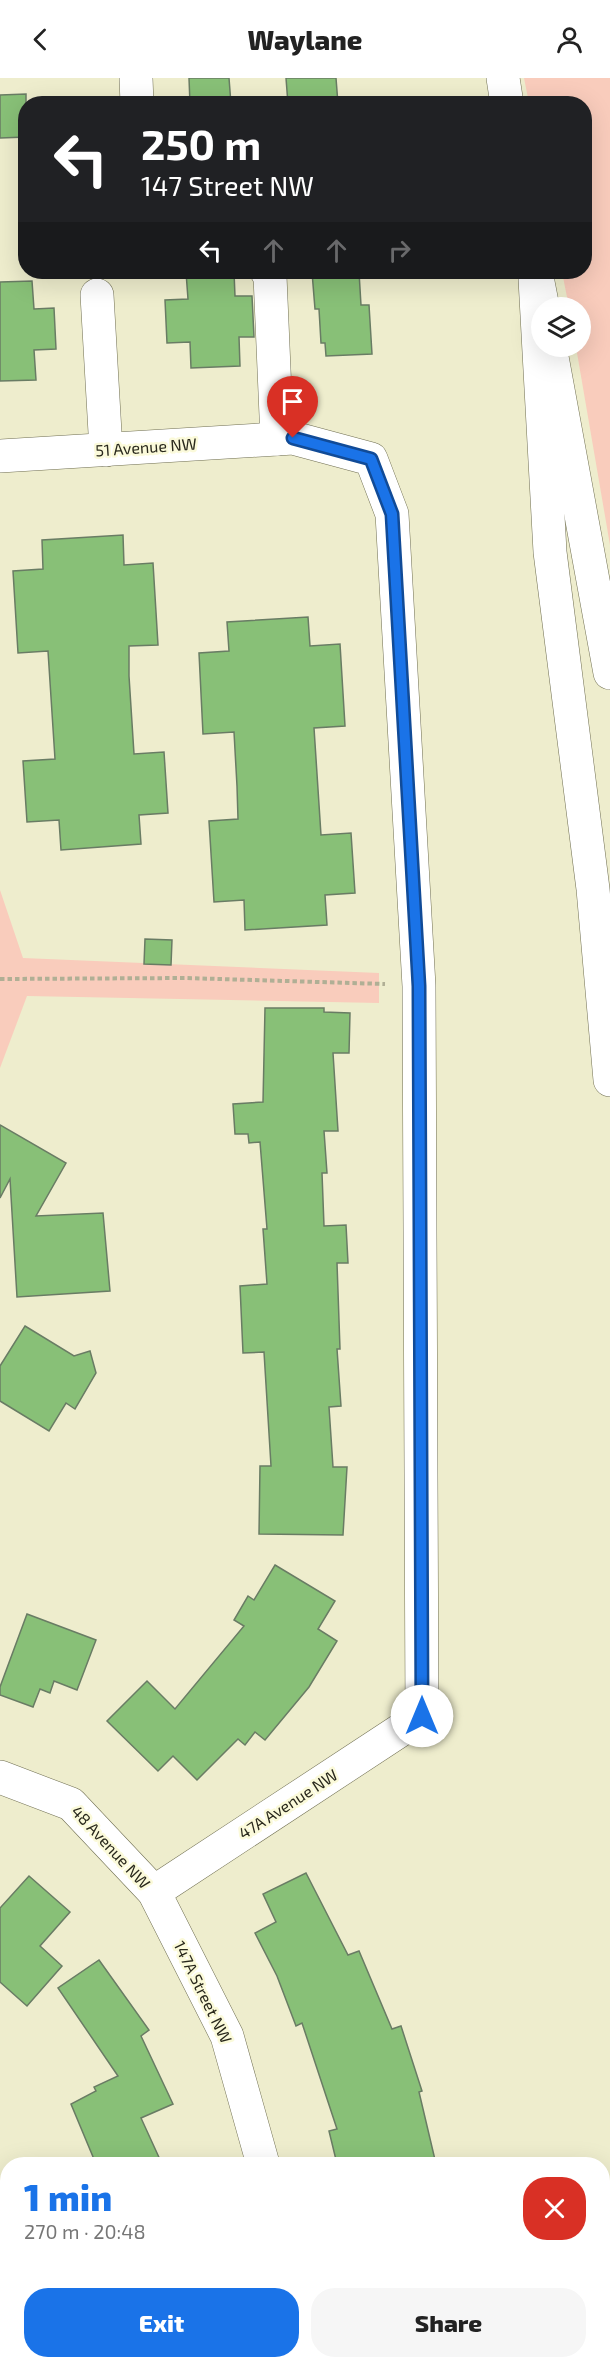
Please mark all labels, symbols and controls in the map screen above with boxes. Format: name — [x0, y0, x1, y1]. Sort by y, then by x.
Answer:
icon: back — [24, 23, 57, 56]
text: Waylane — [248, 23, 362, 55]
icon: person — [553, 23, 586, 56]
text: 250 m — [141, 118, 261, 168]
icon: left — [42, 120, 120, 198]
text: 147 Street NW — [141, 169, 314, 201]
icon: left — [194, 234, 227, 267]
icon: ahead — [257, 234, 290, 267]
icon: ahead — [320, 234, 353, 267]
icon: right — [383, 234, 416, 267]
map controls — [531, 297, 591, 357]
button: layers — [531, 297, 591, 357]
pin — [267, 376, 318, 438]
icon: arrive — [276, 385, 309, 418]
street label: 51 Avenue NW — [95, 433, 197, 460]
position arrow — [390, 1684, 454, 1748]
street label: 47A Avenue NW — [235, 1765, 341, 1843]
street label: 48 Avenue NW — [68, 1801, 155, 1892]
street label: 147A Street NW — [170, 1938, 236, 2046]
text: 1 min — [24, 2175, 112, 2218]
button: close — [523, 2177, 586, 2240]
text: 270 m · 20:48 — [24, 2219, 146, 2243]
button: Exit — [24, 2288, 299, 2357]
button: Share — [311, 2288, 586, 2357]

